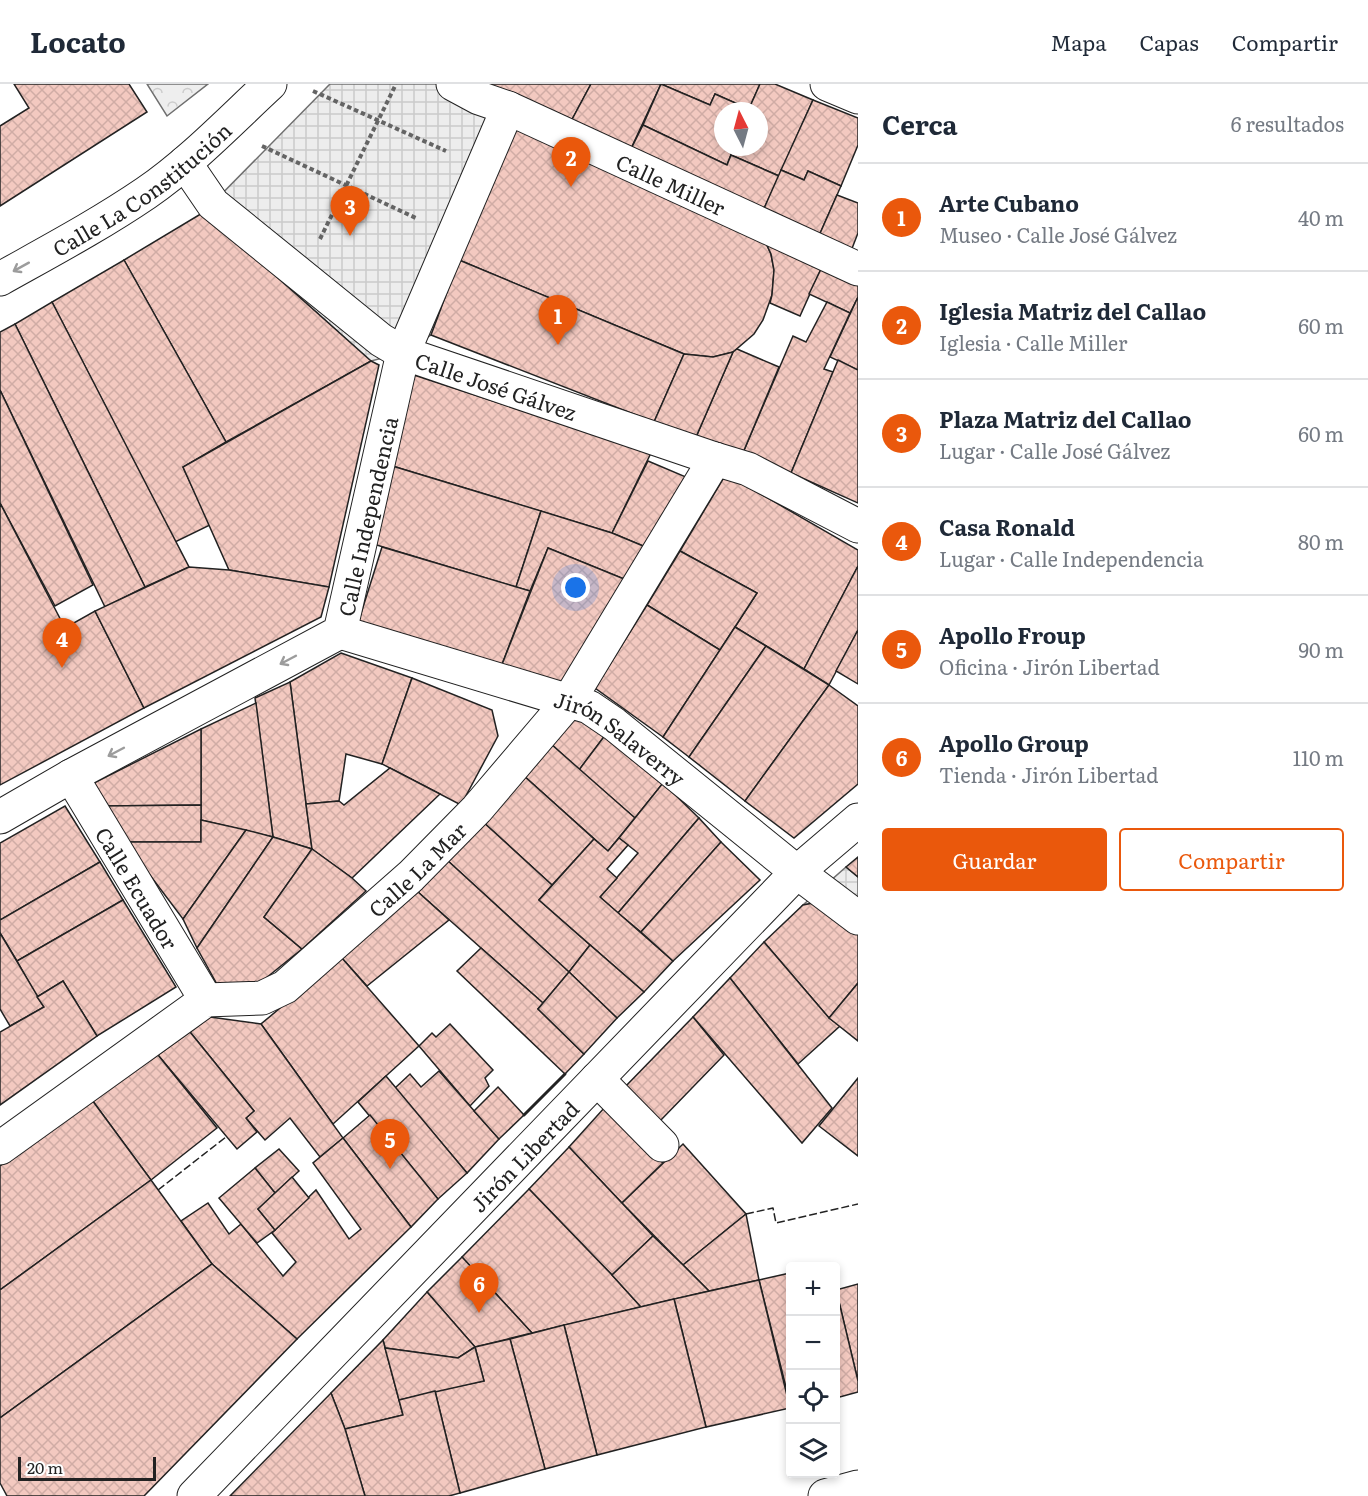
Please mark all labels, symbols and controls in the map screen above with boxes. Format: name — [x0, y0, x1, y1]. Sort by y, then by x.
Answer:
text: Locato — [30, 20, 126, 62]
text: Mapa — [1050, 26, 1107, 57]
text: Capas — [1140, 26, 1199, 57]
text: Compartir — [1232, 26, 1338, 57]
north arrow — [714, 102, 768, 156]
text: Cerca — [882, 104, 958, 143]
text: 6 resultados — [1231, 108, 1344, 138]
street label: Calle La Constitución — [46, 114, 237, 263]
pin: 2 — [552, 138, 590, 187]
street label: Calle Miller — [612, 145, 731, 222]
pin: 3 — [330, 186, 370, 236]
text: Arte Cubano — [939, 186, 1079, 219]
text: 1 — [897, 202, 906, 232]
text: 40 m — [1298, 202, 1344, 232]
text: Museo · Calle José Gálvez — [939, 219, 1177, 249]
one-way arrow — [13, 261, 30, 273]
text: Iglesia Matriz del Callao — [939, 294, 1206, 327]
pin: 1 — [538, 296, 578, 345]
text: 2 — [896, 310, 907, 340]
text: 60 m — [1298, 310, 1344, 340]
text: Iglesia · Calle Miller — [939, 327, 1127, 357]
street label: Calle José Gálvez — [412, 343, 581, 427]
text: Plaza Matriz del Callao — [939, 402, 1191, 435]
street label: Calle Independencia — [329, 412, 404, 619]
text: 3 — [896, 418, 907, 448]
text: 60 m — [1298, 418, 1344, 448]
text: Lugar · Calle José Gálvez — [939, 435, 1170, 465]
text: Casa Ronald — [939, 510, 1075, 543]
text: 4 — [895, 526, 908, 556]
text: 80 m — [1298, 526, 1344, 556]
text: Lugar · Calle Independencia — [939, 543, 1204, 573]
your location — [561, 573, 590, 602]
pin: 4 — [42, 618, 82, 668]
text: Apollo Froup — [939, 618, 1086, 651]
text: 5 — [896, 634, 907, 664]
text: 90 m — [1299, 634, 1344, 664]
text: Oficina · Jirón Libertad — [939, 651, 1160, 681]
one-way arrow — [280, 655, 298, 666]
street label: Jirón Salaverry — [551, 682, 694, 793]
text: Apollo Group — [939, 726, 1089, 759]
text: 6 — [896, 742, 907, 772]
text: 110 m — [1293, 742, 1344, 772]
one-way arrow — [108, 747, 126, 758]
text: Tienda · Jirón Libertad — [939, 759, 1158, 789]
street label: Calle La Mar — [360, 814, 472, 923]
street label: Calle Ecuador — [89, 820, 187, 954]
button: Guardar — [882, 828, 1107, 891]
button: Compartir — [1119, 828, 1344, 891]
street label: Jirón Libertad — [462, 1092, 585, 1218]
pin: 5 — [370, 1120, 410, 1169]
map controls — [786, 1262, 840, 1478]
button: + — [786, 1262, 840, 1316]
pin: 6 — [460, 1264, 498, 1313]
button: − — [786, 1316, 840, 1370]
button: locate — [786, 1370, 840, 1424]
button: layers — [786, 1424, 840, 1478]
scale bar — [18, 1454, 156, 1482]
text: 20 m — [27, 1455, 63, 1479]

